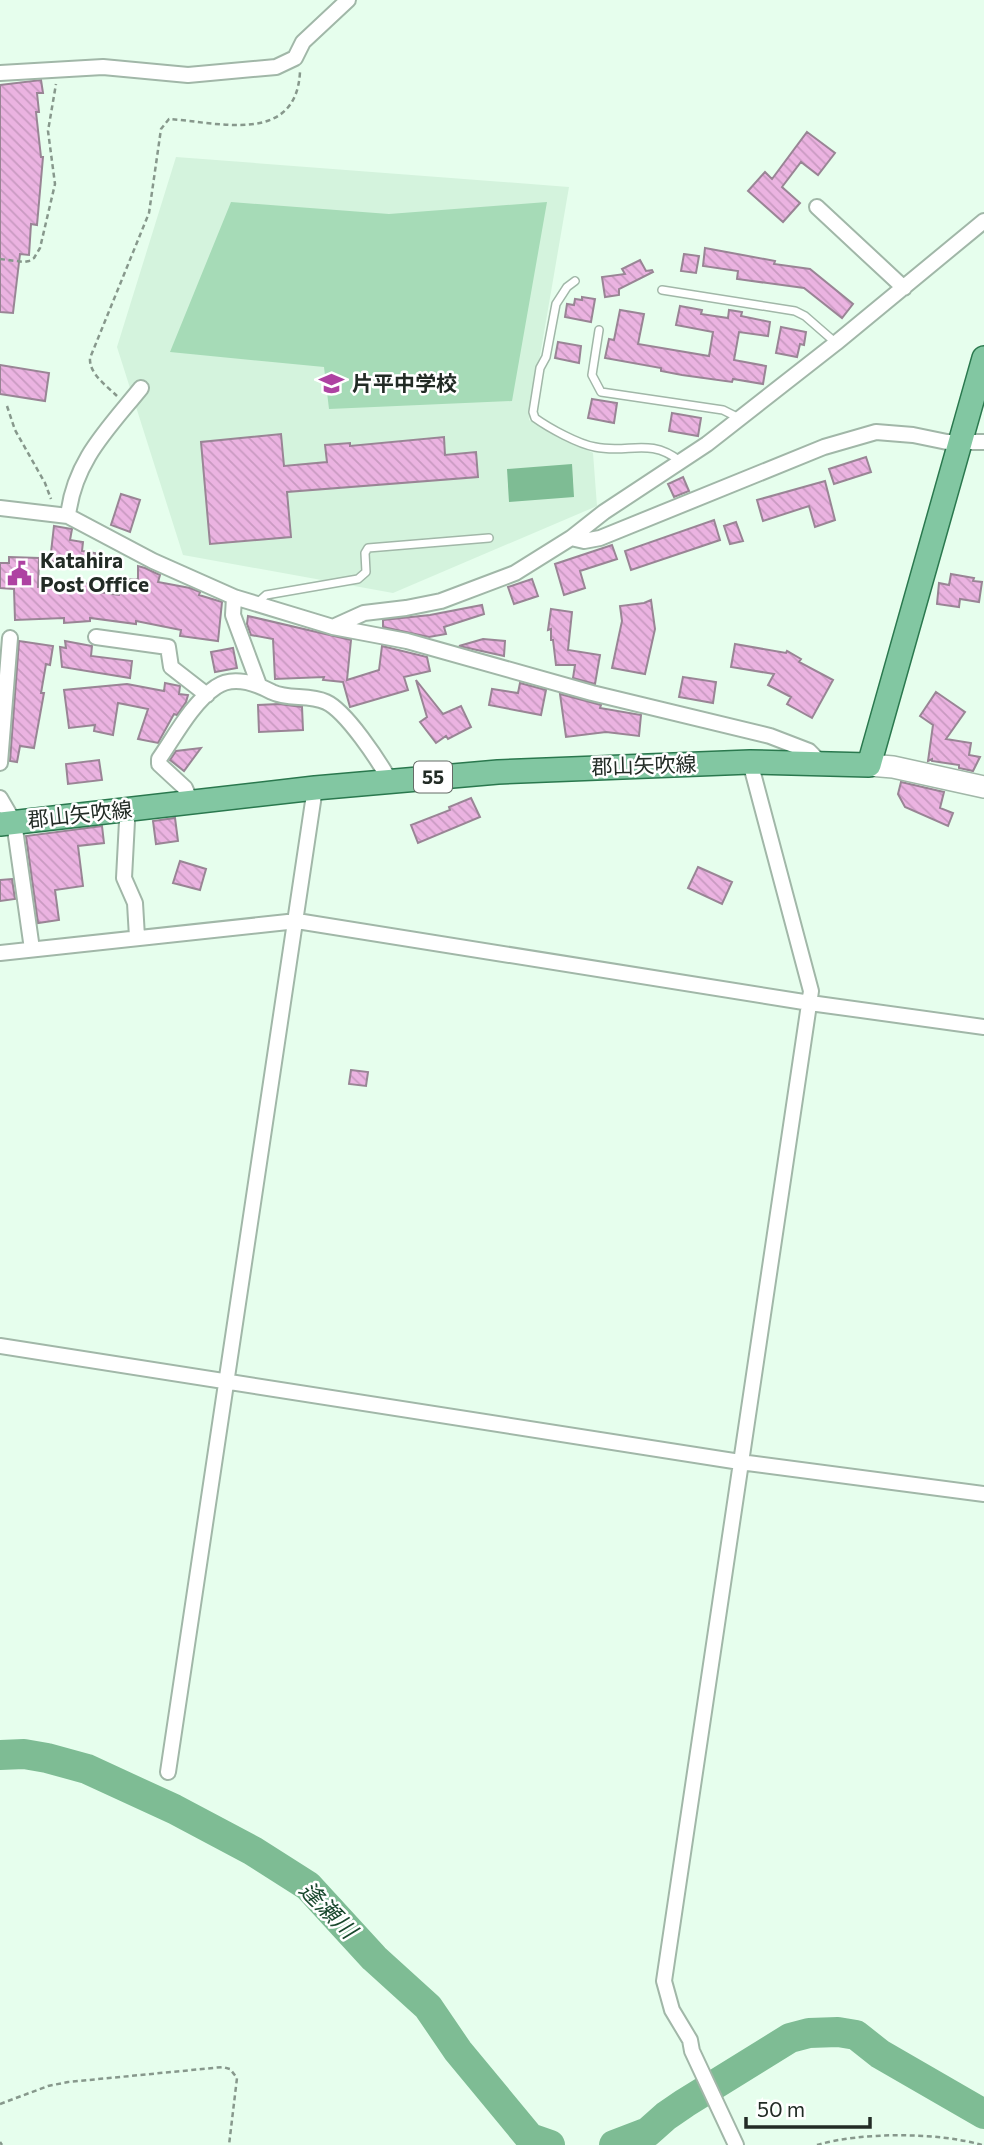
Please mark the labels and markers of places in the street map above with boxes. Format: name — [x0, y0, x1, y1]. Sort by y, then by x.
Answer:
school or university icon: 片平中学校 — [318, 370, 346, 398]
place label: 片平中学校 — [352, 370, 457, 395]
place label: Katahira Post Office — [40, 547, 149, 596]
public building icon: Katahira Post Office — [6, 559, 34, 587]

